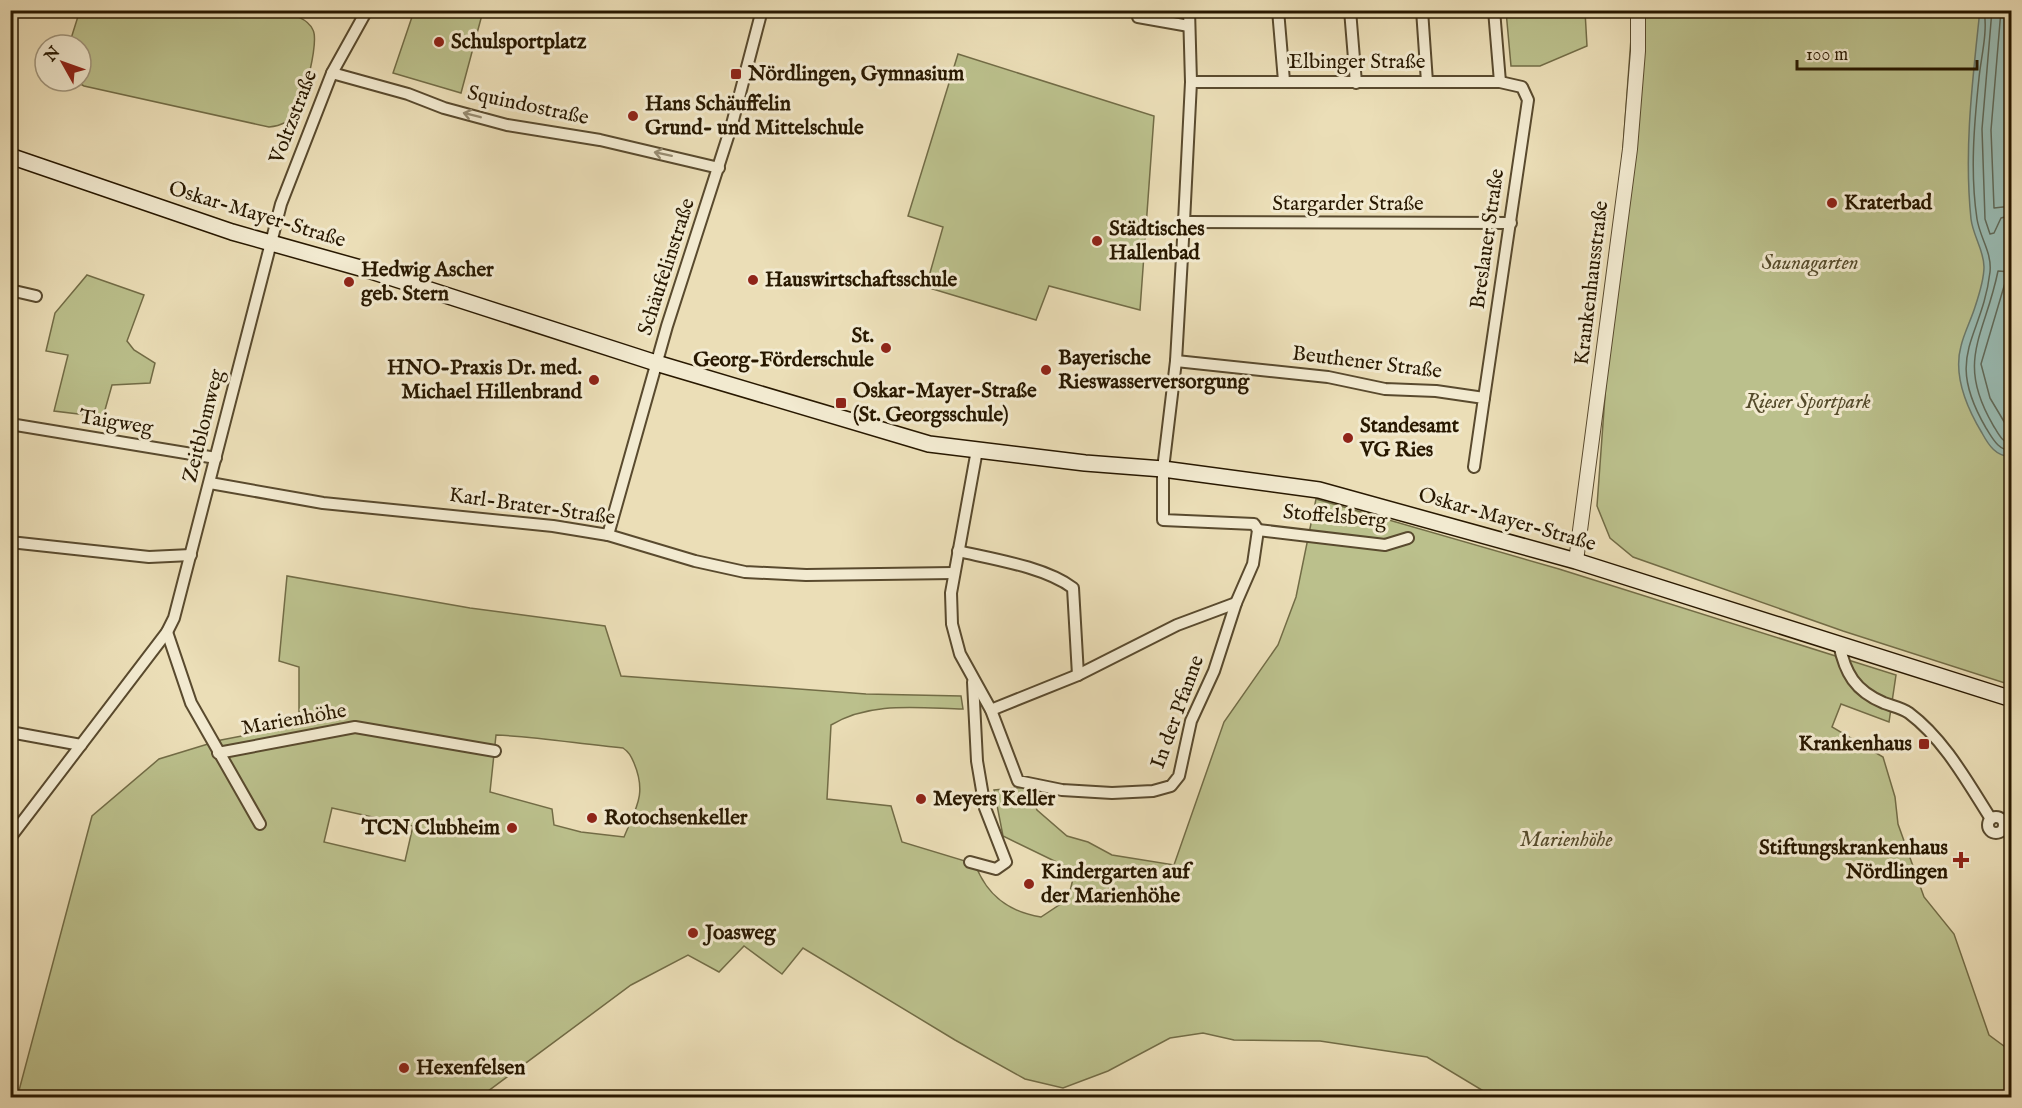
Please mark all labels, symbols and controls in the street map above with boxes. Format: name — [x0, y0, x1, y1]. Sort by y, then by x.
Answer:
place label: Schulsportplatz — [451, 29, 587, 56]
north arrow — [33, 33, 93, 93]
scale bar — [1797, 33, 1977, 71]
marker: Schulsportplatz — [432, 35, 446, 49]
text: N — [40, 43, 65, 67]
text: 100 m — [1806, 44, 1848, 67]
street label: Elbinger Straße — [1289, 49, 1426, 76]
place label: Nördlingen, Gymnasium — [747, 61, 965, 88]
street label: Voltzstraße — [263, 66, 324, 169]
marker: Nördlingen, Gymnasium — [729, 67, 743, 81]
street label: Squindostraße — [465, 80, 591, 132]
place label: Hans Schäuffelin Grund- und Mittelschule — [645, 91, 864, 142]
one-way arrow — [462, 109, 481, 121]
marker: Hans Schäuffelin Grund- und Mittelschule — [626, 109, 640, 123]
one-way arrow — [653, 148, 673, 159]
street label: Breslauer Straße — [1465, 167, 1511, 311]
street label: Oskar-Mayer-Straße — [165, 175, 349, 255]
place label: Kraterbad — [1844, 190, 1933, 217]
street label: Stargarder Straße — [1272, 191, 1424, 218]
street label: Schäufelinstraße — [632, 195, 702, 339]
marker: Kraterbad — [1825, 196, 1839, 210]
street label: Krankenhausstraße — [1569, 199, 1616, 367]
place label: Städtisches Hallenbad — [1109, 216, 1205, 267]
marker: Städtisches Hallenbad — [1090, 234, 1104, 248]
park label: Saunagarten — [1761, 250, 1859, 277]
place label: Hedwig Ascher geb. Stern — [361, 257, 494, 308]
place label: Hauswirtschaftsschule — [765, 267, 958, 294]
marker: Hauswirtschaftsschule — [746, 273, 760, 287]
marker: Hedwig Ascher geb. Stern — [342, 275, 356, 289]
place label: St. Georg-Förderschule — [693, 323, 874, 374]
street label: Beuthener Straße — [1291, 340, 1444, 386]
marker: St. Georg-Förderschule — [879, 341, 893, 355]
place label: Bayerische Rieswasserversorgung — [1058, 345, 1250, 396]
place label: HNO-Praxis Dr. med. Michael Hillenbrand — [387, 355, 583, 406]
marker: Bayerische Rieswasserversorgung — [1039, 363, 1053, 377]
street label: Zeitblomweg — [177, 366, 231, 485]
marker: HNO-Praxis Dr. med. Michael Hillenbrand — [587, 373, 601, 387]
place label: Oskar-Mayer-Straße (St. Georgsschule) — [853, 378, 1037, 429]
park label: Rieser Sportpark — [1745, 389, 1871, 416]
marker: Oskar-Mayer-Straße (St. Georgsschule) — [834, 396, 848, 410]
street label: Taigweg — [77, 404, 156, 442]
place label: Standesamt VG Ries — [1359, 413, 1460, 464]
marker: Standesamt VG Ries — [1341, 431, 1355, 445]
street label: Karl-Brater-Straße — [447, 482, 617, 532]
street label: Oskar-Mayer-Straße — [1415, 482, 1599, 558]
street label: Stoffelsberg — [1282, 499, 1389, 535]
street label: In der Pfanne — [1145, 651, 1211, 772]
street label: Marienhöhe — [239, 697, 349, 742]
place label: Krankenhaus — [1798, 731, 1912, 758]
marker: Krankenhaus — [1917, 737, 1931, 751]
place label: Meyers Keller — [933, 786, 1055, 813]
marker: Meyers Keller — [914, 792, 928, 806]
place label: Rotochsenkeller — [604, 805, 748, 832]
marker: Rotochsenkeller — [585, 811, 599, 825]
place label: TCN Clubheim — [361, 815, 501, 842]
marker: TCN Clubheim — [505, 821, 519, 835]
park label: Marienhöhe — [1520, 827, 1612, 854]
place label: Stiftungskrankenhaus Nördlingen — [1759, 835, 1948, 886]
marker: Stiftungskrankenhaus Nördlingen — [1952, 851, 1970, 869]
place label: Kindergarten auf der Marienhöhe — [1041, 859, 1193, 910]
marker: Kindergarten auf der Marienhöhe — [1022, 877, 1036, 891]
place label: Joasweg — [702, 920, 776, 947]
marker: Joasweg — [686, 926, 700, 940]
place label: Hexenfelsen — [416, 1055, 525, 1082]
marker: Hexenfelsen — [397, 1061, 411, 1075]

